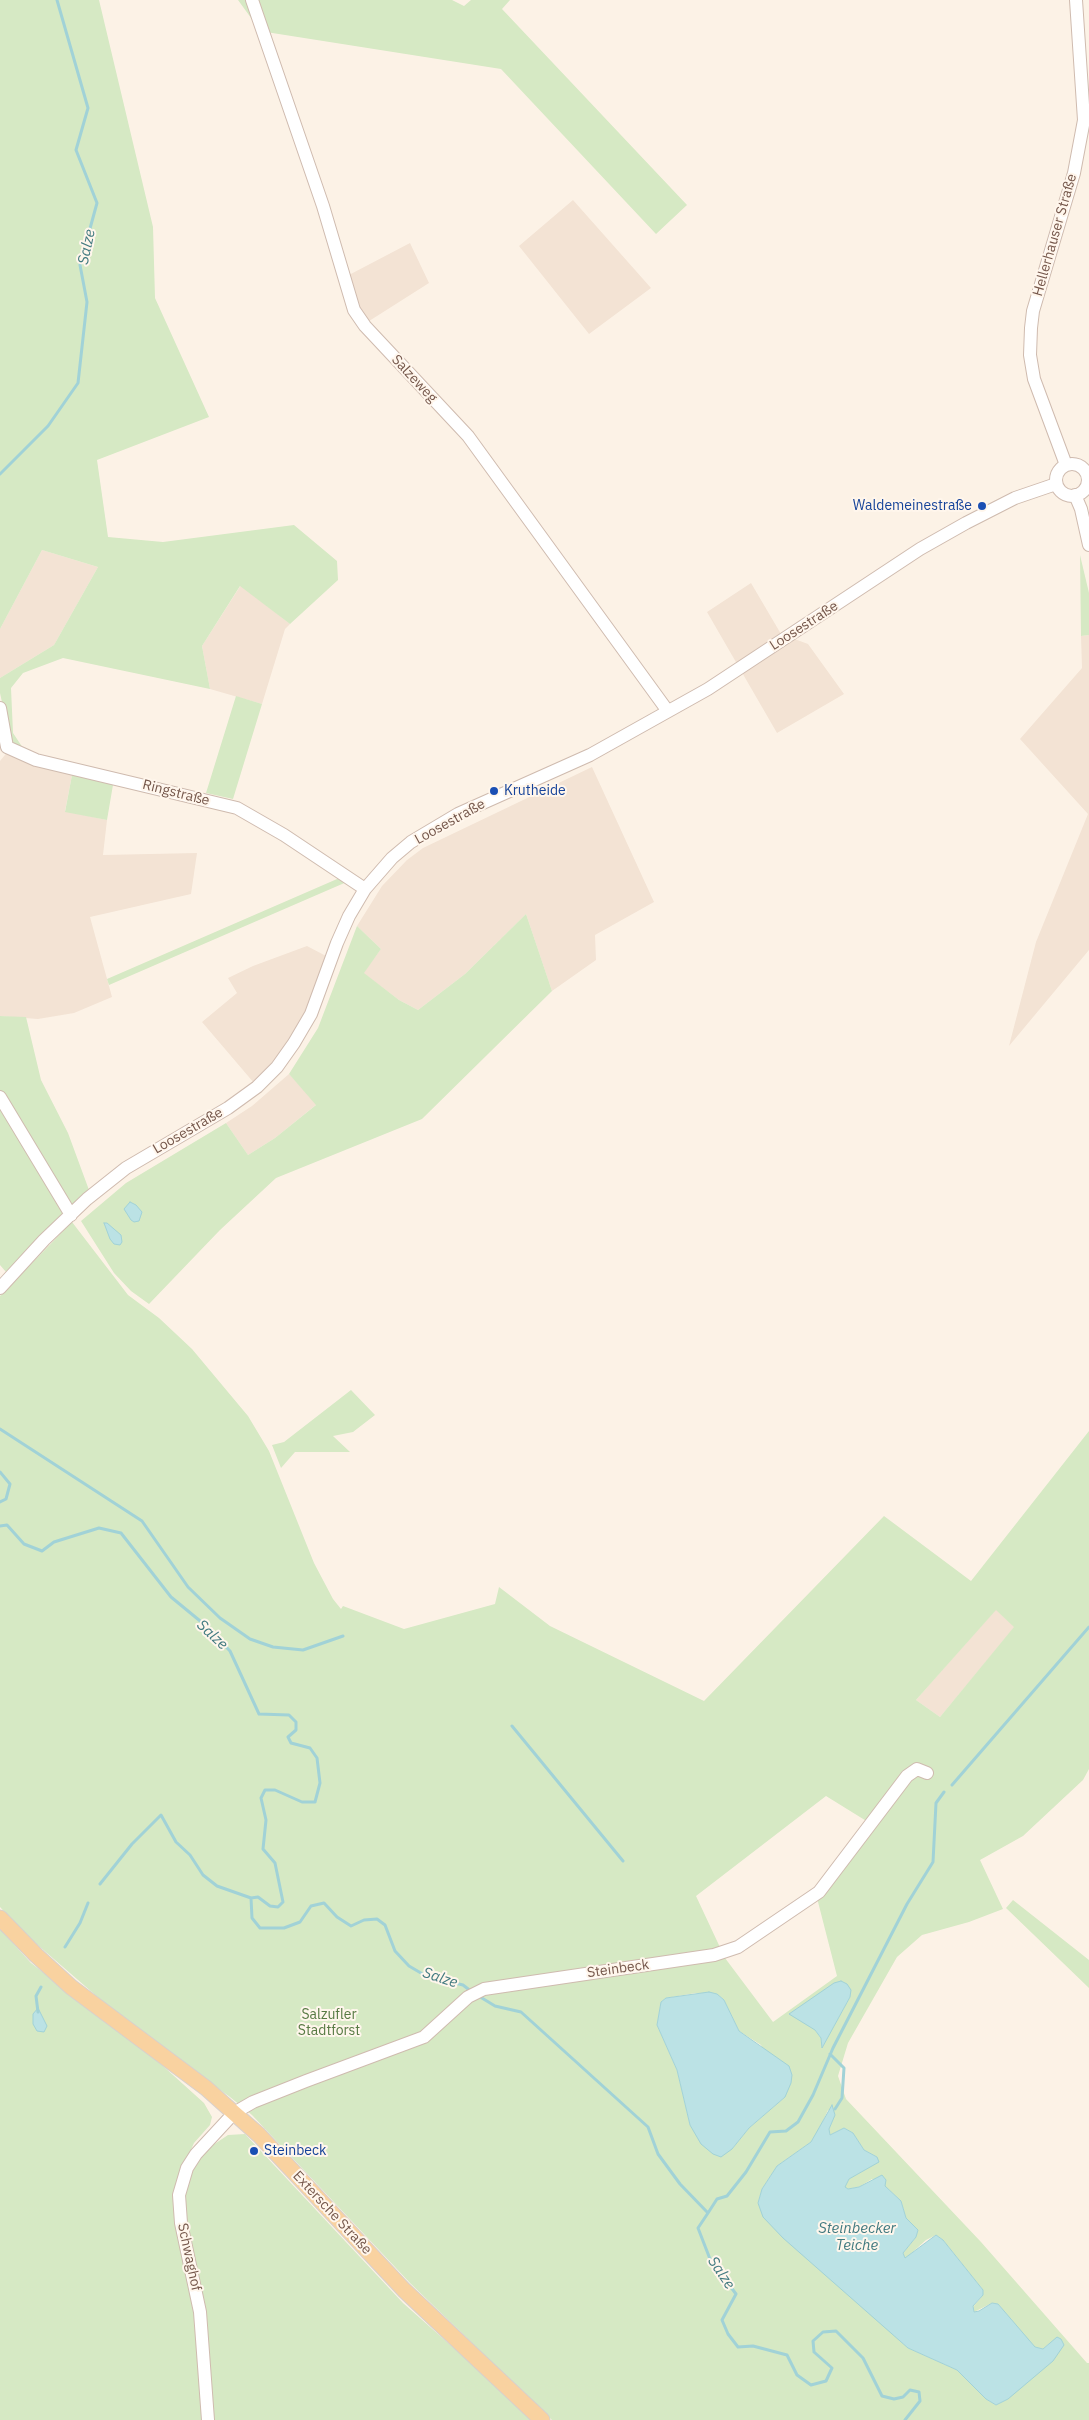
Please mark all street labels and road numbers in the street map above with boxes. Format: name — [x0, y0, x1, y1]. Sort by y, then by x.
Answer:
street label: Hellerhauser Straße — [1029, 172, 1081, 298]
street label: Salzeweg — [388, 352, 440, 406]
street label: Loosestraße — [767, 598, 841, 654]
street label: Ringstraße — [141, 777, 211, 809]
street label: Loosestraße — [412, 796, 488, 848]
street label: Loosestraße — [150, 1104, 226, 1158]
street label: Steinbeck — [586, 1956, 650, 1982]
street label: Extersche Straße — [289, 2168, 375, 2258]
street label: Schwaghof — [174, 2222, 204, 2292]

